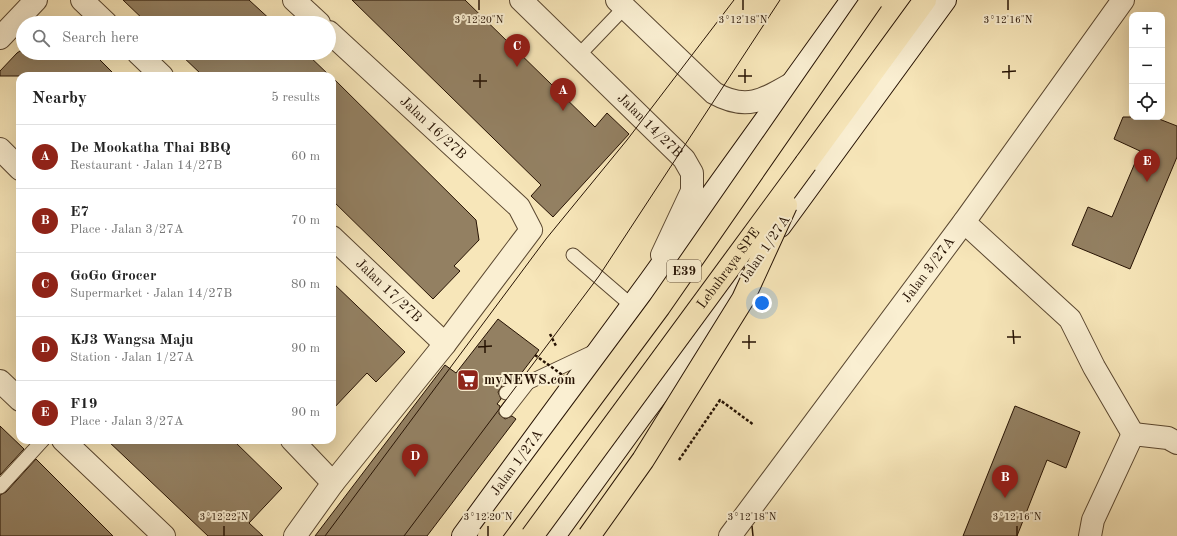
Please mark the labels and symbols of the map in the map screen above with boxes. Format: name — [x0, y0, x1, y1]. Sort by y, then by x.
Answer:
text: 3°12'20"N — [455, 15, 504, 25]
text: 3°12'18"N — [719, 15, 768, 25]
text: 3°12'16"N — [984, 15, 1033, 25]
pin: C — [504, 34, 530, 67]
pin: A — [550, 78, 576, 111]
street label: Jalan 14/27B — [614, 91, 685, 160]
street label: Jalan 16/27B — [397, 94, 469, 162]
pin: E — [1134, 149, 1160, 182]
street label: Jalan 1/27A — [737, 213, 793, 285]
street label: Lebuhraya SPE — [694, 225, 763, 311]
street label: Jalan 3/27A — [899, 234, 957, 305]
street label: Jalan 17/27B — [353, 256, 424, 325]
road number: E39 — [667, 260, 701, 282]
your location — [752, 293, 772, 313]
supermarket icon: myNEWS.com — [455, 367, 481, 393]
place label: myNEWS.com — [484, 373, 575, 387]
street label: Jalan 1/27A — [488, 427, 546, 498]
pin: D — [402, 444, 428, 477]
pin: B — [992, 465, 1018, 498]
text: 3°12'22"N — [200, 512, 249, 522]
text: 3°12'20"N — [464, 512, 513, 522]
text: 3°12'18"N — [728, 512, 777, 522]
text: 3°12'16"N — [993, 512, 1042, 522]

